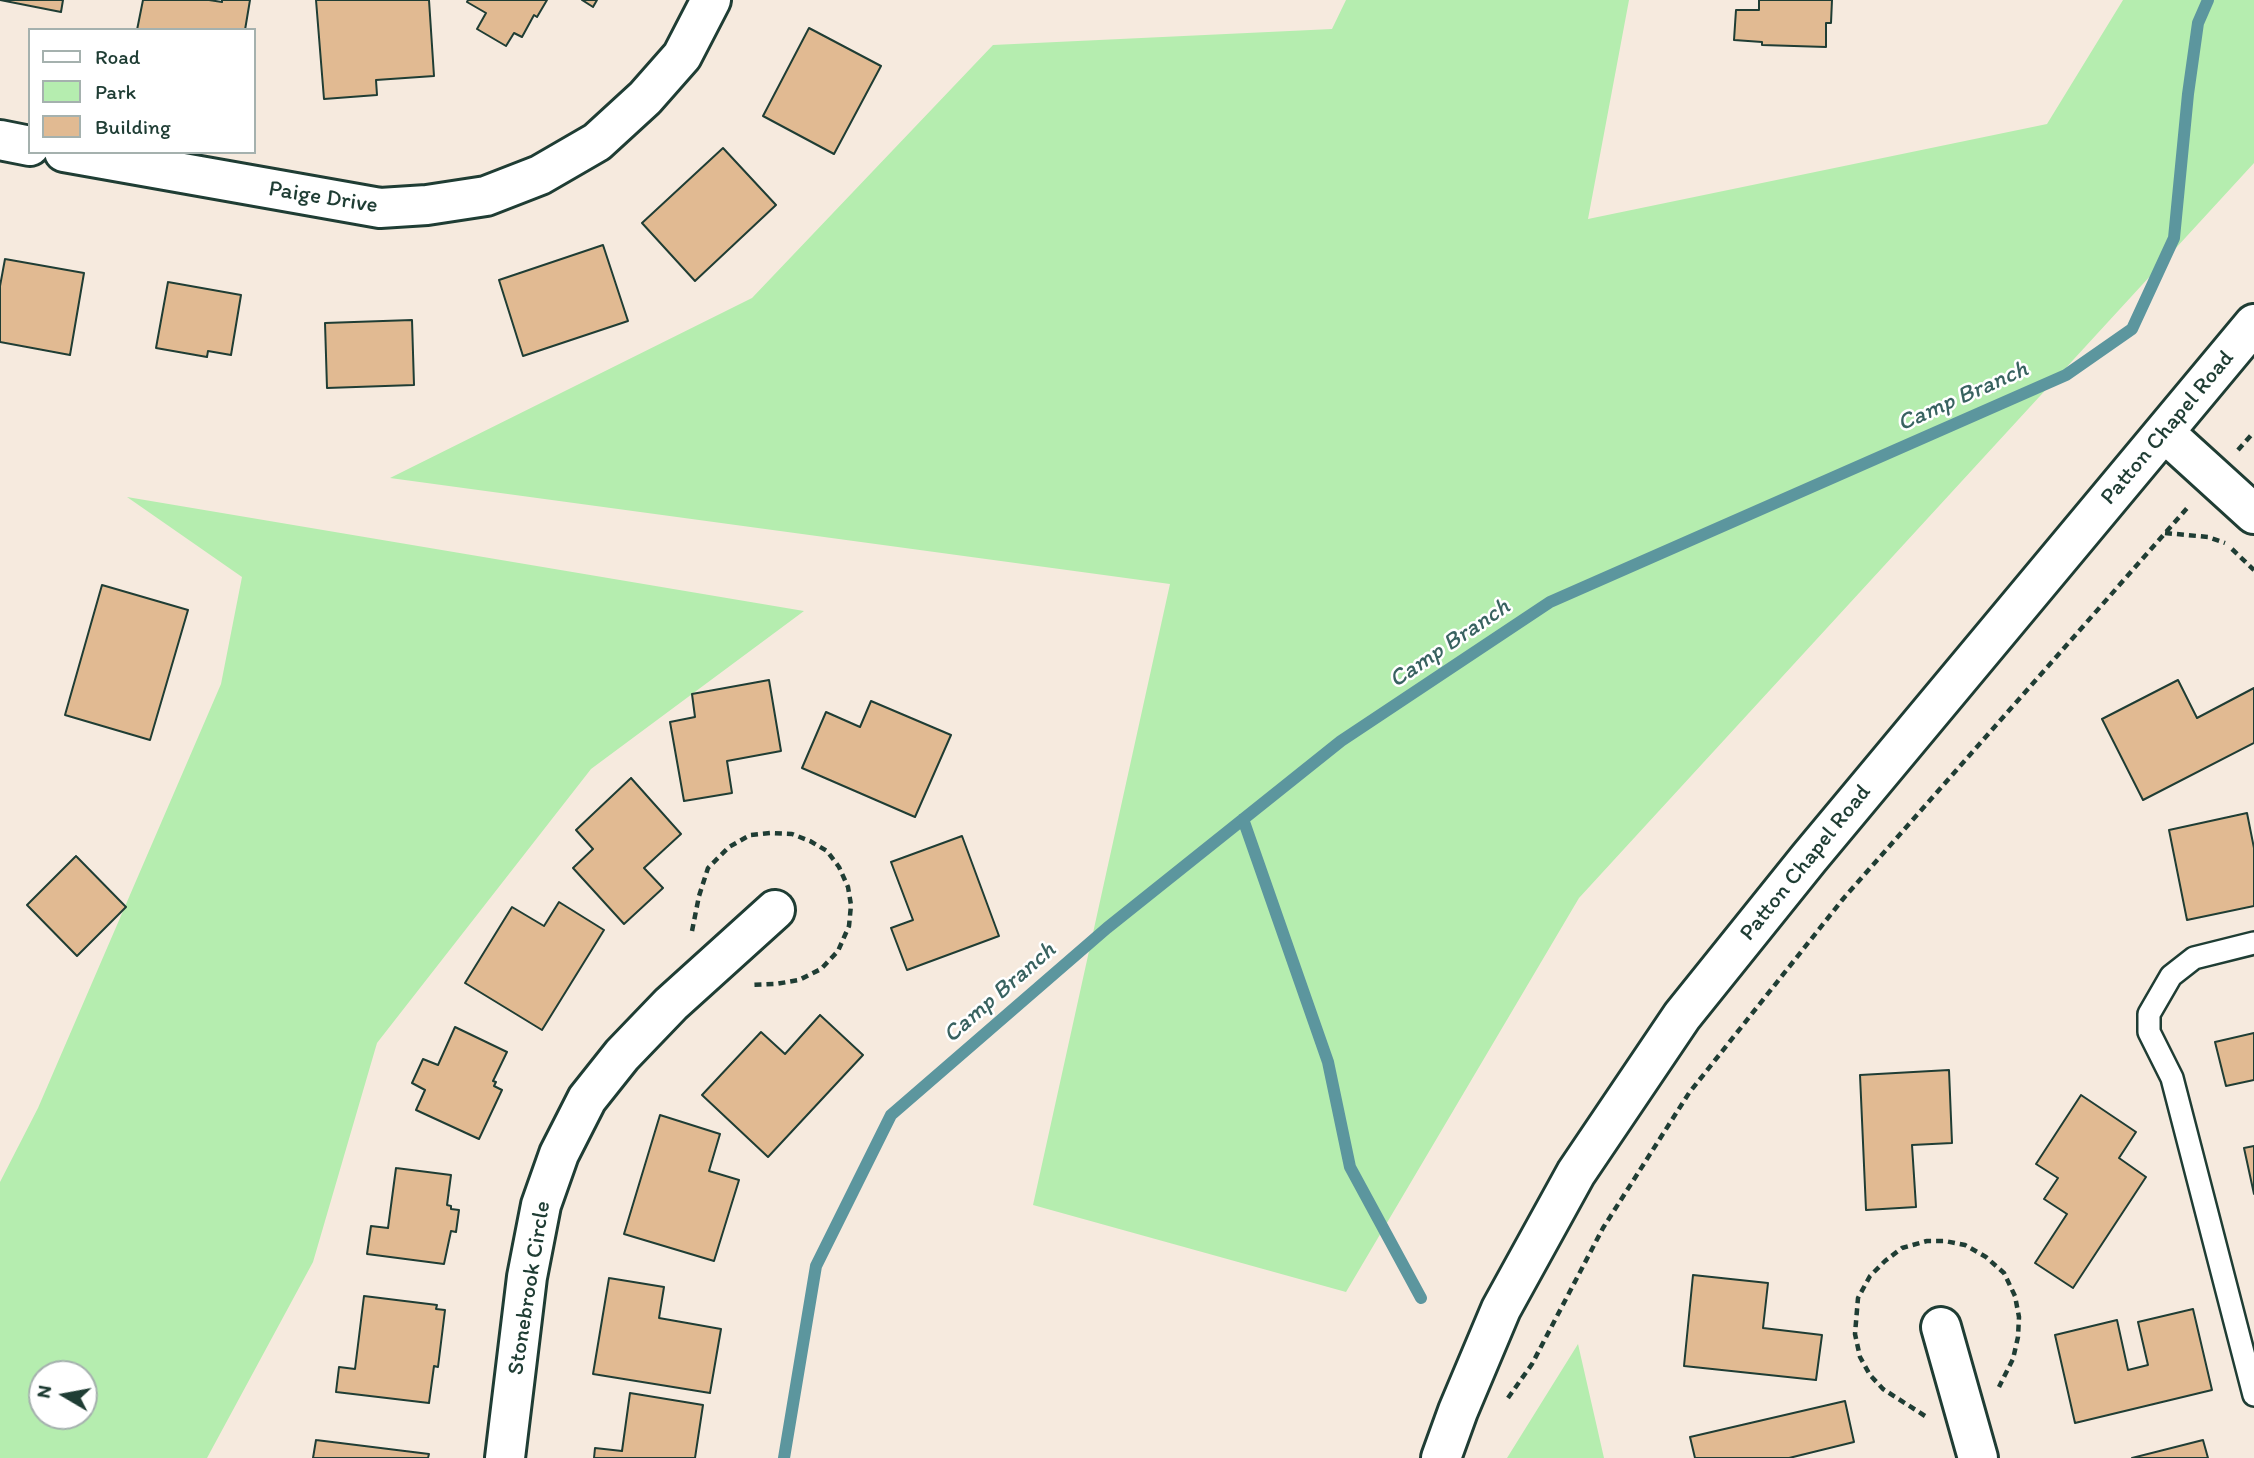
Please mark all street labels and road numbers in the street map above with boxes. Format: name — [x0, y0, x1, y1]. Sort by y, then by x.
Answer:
street label: Paige Drive — [266, 176, 380, 220]
street label: Patton Chapel Road — [2095, 345, 2241, 511]
street label: Patton Chapel Road — [1734, 779, 1878, 947]
street label: Stonebrook Circle — [503, 1199, 557, 1377]

